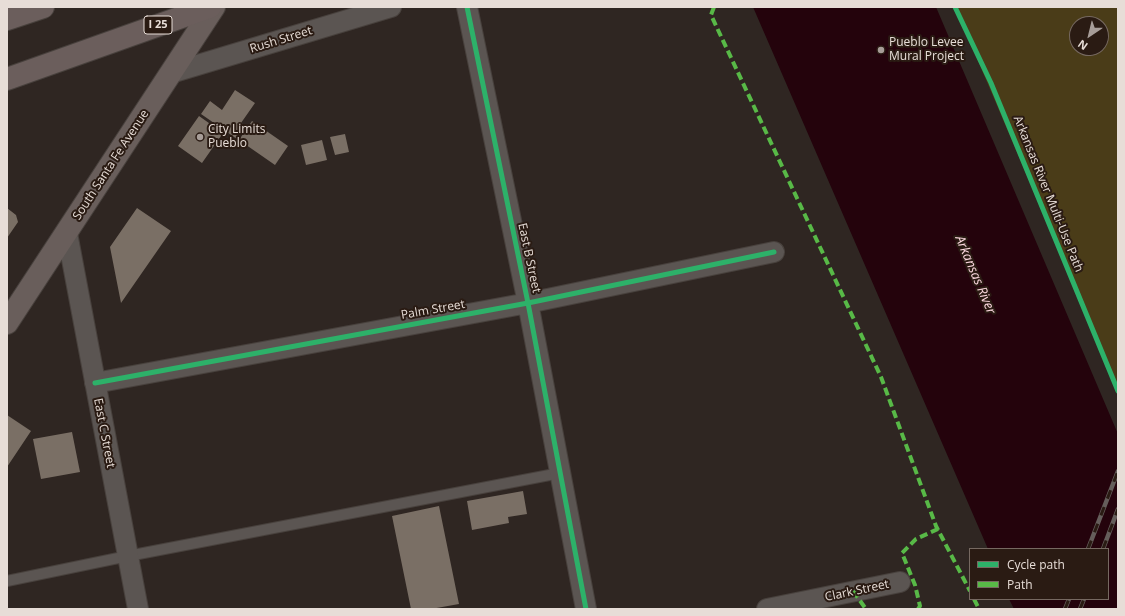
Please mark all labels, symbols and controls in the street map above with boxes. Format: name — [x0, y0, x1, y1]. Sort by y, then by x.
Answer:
road number: I 25 — [144, 16, 172, 34]
north arrow — [1069, 16, 1109, 56]
street label: Rush Street — [248, 24, 314, 56]
place label: Pueblo Levee Mural Project — [889, 36, 964, 64]
text: N — [1074, 37, 1090, 54]
marker: Pueblo Levee Mural Project — [876, 45, 886, 55]
street label: South Santa Fe Avenue — [70, 107, 152, 223]
street label: Arkansas River Multi-Use Path — [1010, 114, 1086, 274]
place label: City Limits Pueblo — [208, 123, 265, 151]
marker: City Limits Pueblo — [195, 132, 205, 142]
street label: East B Street — [515, 222, 543, 294]
water label: Arkansas River — [951, 233, 999, 317]
street label: Palm Street — [400, 297, 466, 323]
street label: East C Street — [90, 397, 118, 469]
legend — [969, 548, 1109, 600]
text: Cycle path — [1007, 556, 1065, 573]
text: Path — [1007, 576, 1033, 593]
street label: Clark Street — [824, 577, 890, 605]

